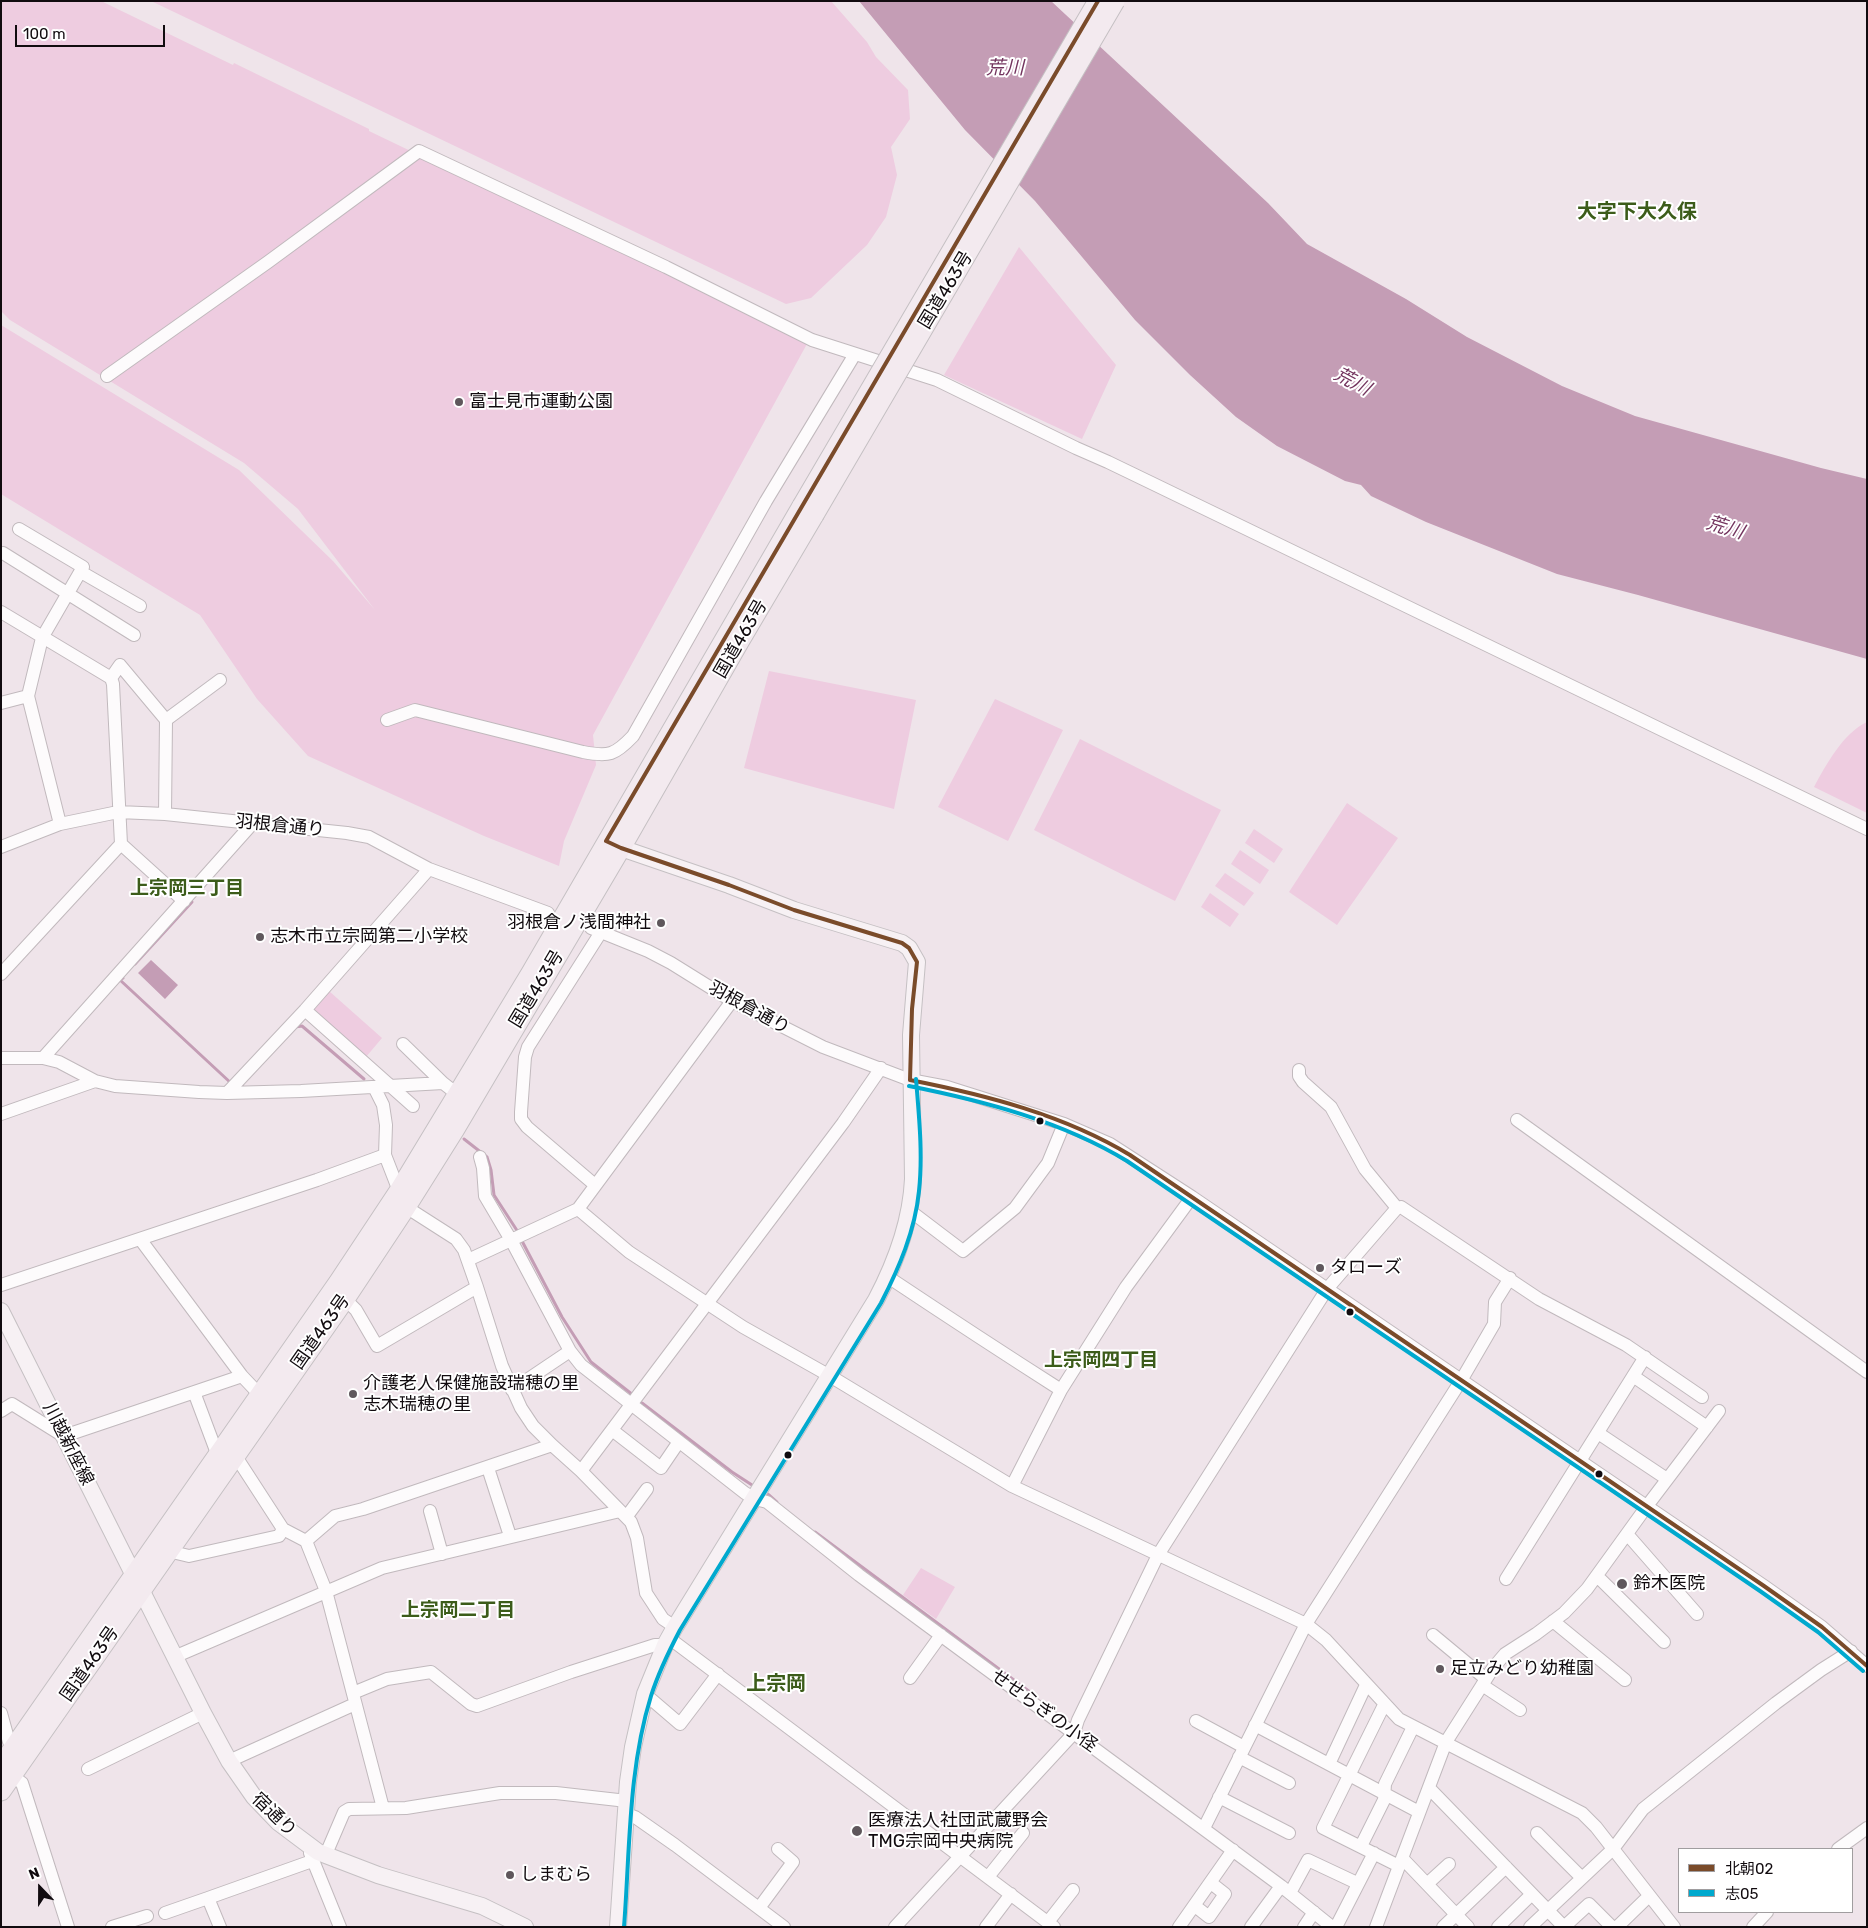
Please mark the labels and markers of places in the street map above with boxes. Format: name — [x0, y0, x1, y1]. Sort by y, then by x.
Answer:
place label: 富士見市運動公園 — [469, 391, 613, 413]
marker: 富士見市運動公園 — [453, 396, 465, 408]
place label: 羽根倉ノ浅間神社 — [507, 912, 651, 934]
marker: 羽根倉ノ浅間神社 — [655, 917, 667, 929]
place label: 志木市立宗岡第二小学校 — [270, 926, 468, 948]
marker: 志木市立宗岡第二小学校 — [254, 931, 266, 943]
unlabelled marker — [1035, 1116, 1045, 1126]
place label: タローズ — [1330, 1257, 1402, 1279]
marker: タローズ — [1314, 1262, 1326, 1274]
unlabelled marker — [1345, 1307, 1355, 1317]
place label: 介護老人保健施設瑞穂の里 志木瑞穂の里 — [363, 1373, 579, 1416]
marker: 介護老人保健施設瑞穂の里 志木瑞穂の里 — [347, 1388, 359, 1400]
unlabelled marker — [783, 1450, 793, 1460]
unlabelled marker — [1594, 1469, 1604, 1479]
place label: 鈴木医院 — [1633, 1573, 1705, 1595]
marker: 鈴木医院 — [1615, 1577, 1629, 1591]
place label: 足立みどり幼稚園 — [1450, 1658, 1594, 1680]
marker: 足立みどり幼稚園 — [1434, 1663, 1446, 1675]
place label: 医療法人社団武蔵野会 TMG宗岡中央病院 — [868, 1810, 1048, 1852]
marker: 医療法人社団武蔵野会 TMG宗岡中央病院 — [850, 1824, 864, 1838]
place label: しまむら — [520, 1864, 592, 1886]
marker: しまむら — [504, 1869, 516, 1881]

